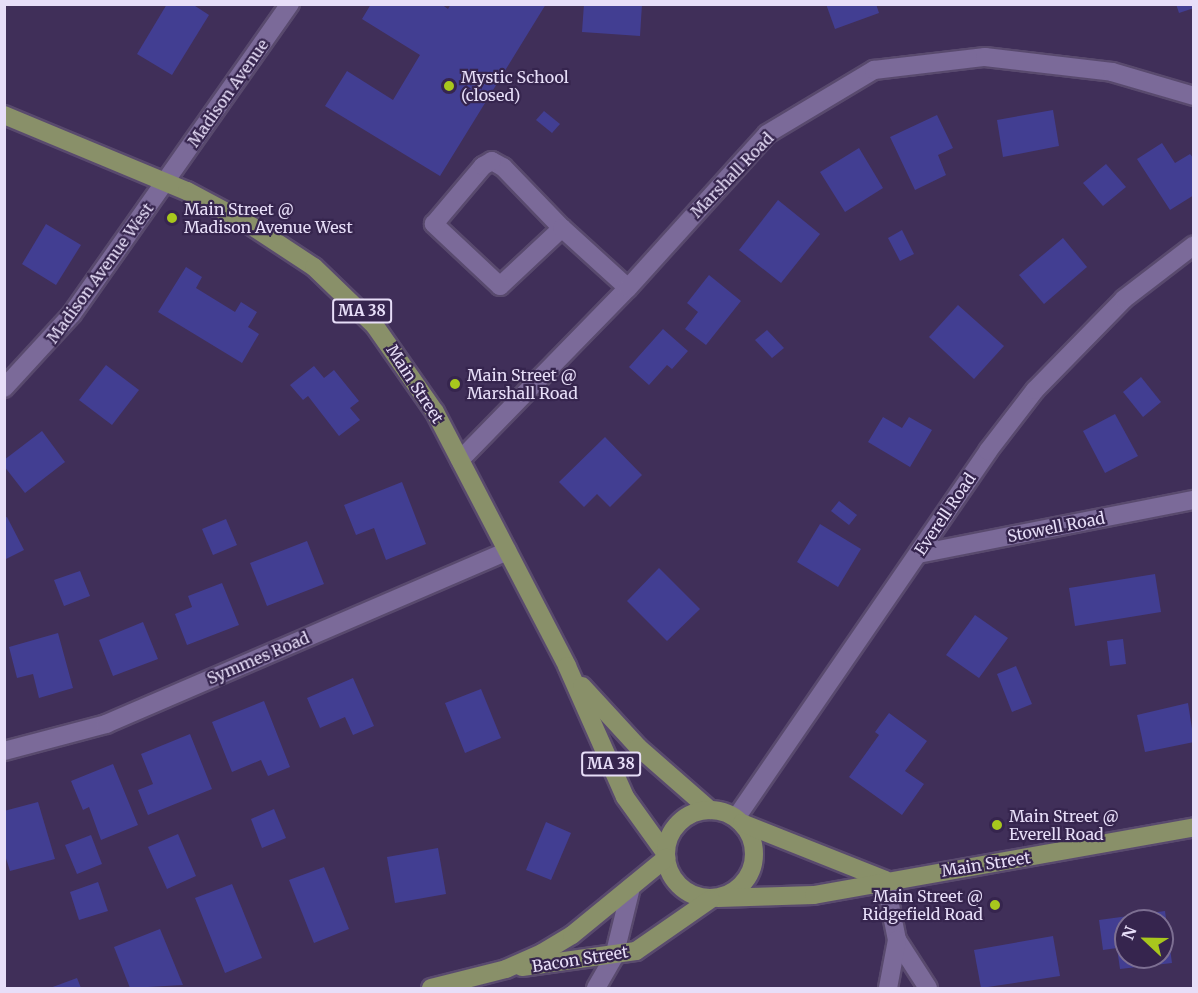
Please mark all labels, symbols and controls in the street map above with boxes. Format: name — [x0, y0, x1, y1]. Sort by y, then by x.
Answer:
street label: Madison Avenue — [184, 35, 272, 151]
place label: Mystic School (closed) — [461, 67, 569, 105]
marker: Mystic School (closed) — [442, 79, 456, 93]
street label: Marshall Road — [687, 128, 777, 222]
street label: Madison Avenue West — [43, 199, 157, 347]
place label: Main Street @ Madison Avenue West — [184, 199, 353, 237]
marker: Main Street @ Madison Avenue West — [165, 211, 179, 225]
road number: MA 38 — [332, 299, 392, 323]
street label: Main Street — [382, 341, 448, 427]
place label: Main Street @ Marshall Road — [467, 365, 578, 403]
marker: Main Street @ Marshall Road — [448, 377, 462, 391]
street label: Everell Road — [911, 469, 979, 559]
street label: Stowell Road — [1006, 508, 1106, 546]
street label: Symmes Road — [204, 628, 312, 688]
road number: MA 38 — [581, 752, 641, 776]
place label: Main Street @ Everell Road — [1009, 806, 1119, 844]
marker: Main Street @ Everell Road — [990, 818, 1004, 832]
street label: Main Street — [940, 847, 1032, 881]
place label: Main Street @ Ridgefield Road — [862, 886, 983, 924]
marker: Main Street @ Ridgefield Road — [988, 898, 1002, 912]
north arrow — [1114, 909, 1174, 969]
text: N — [1118, 923, 1141, 943]
street label: Bacon Street — [531, 942, 629, 976]

